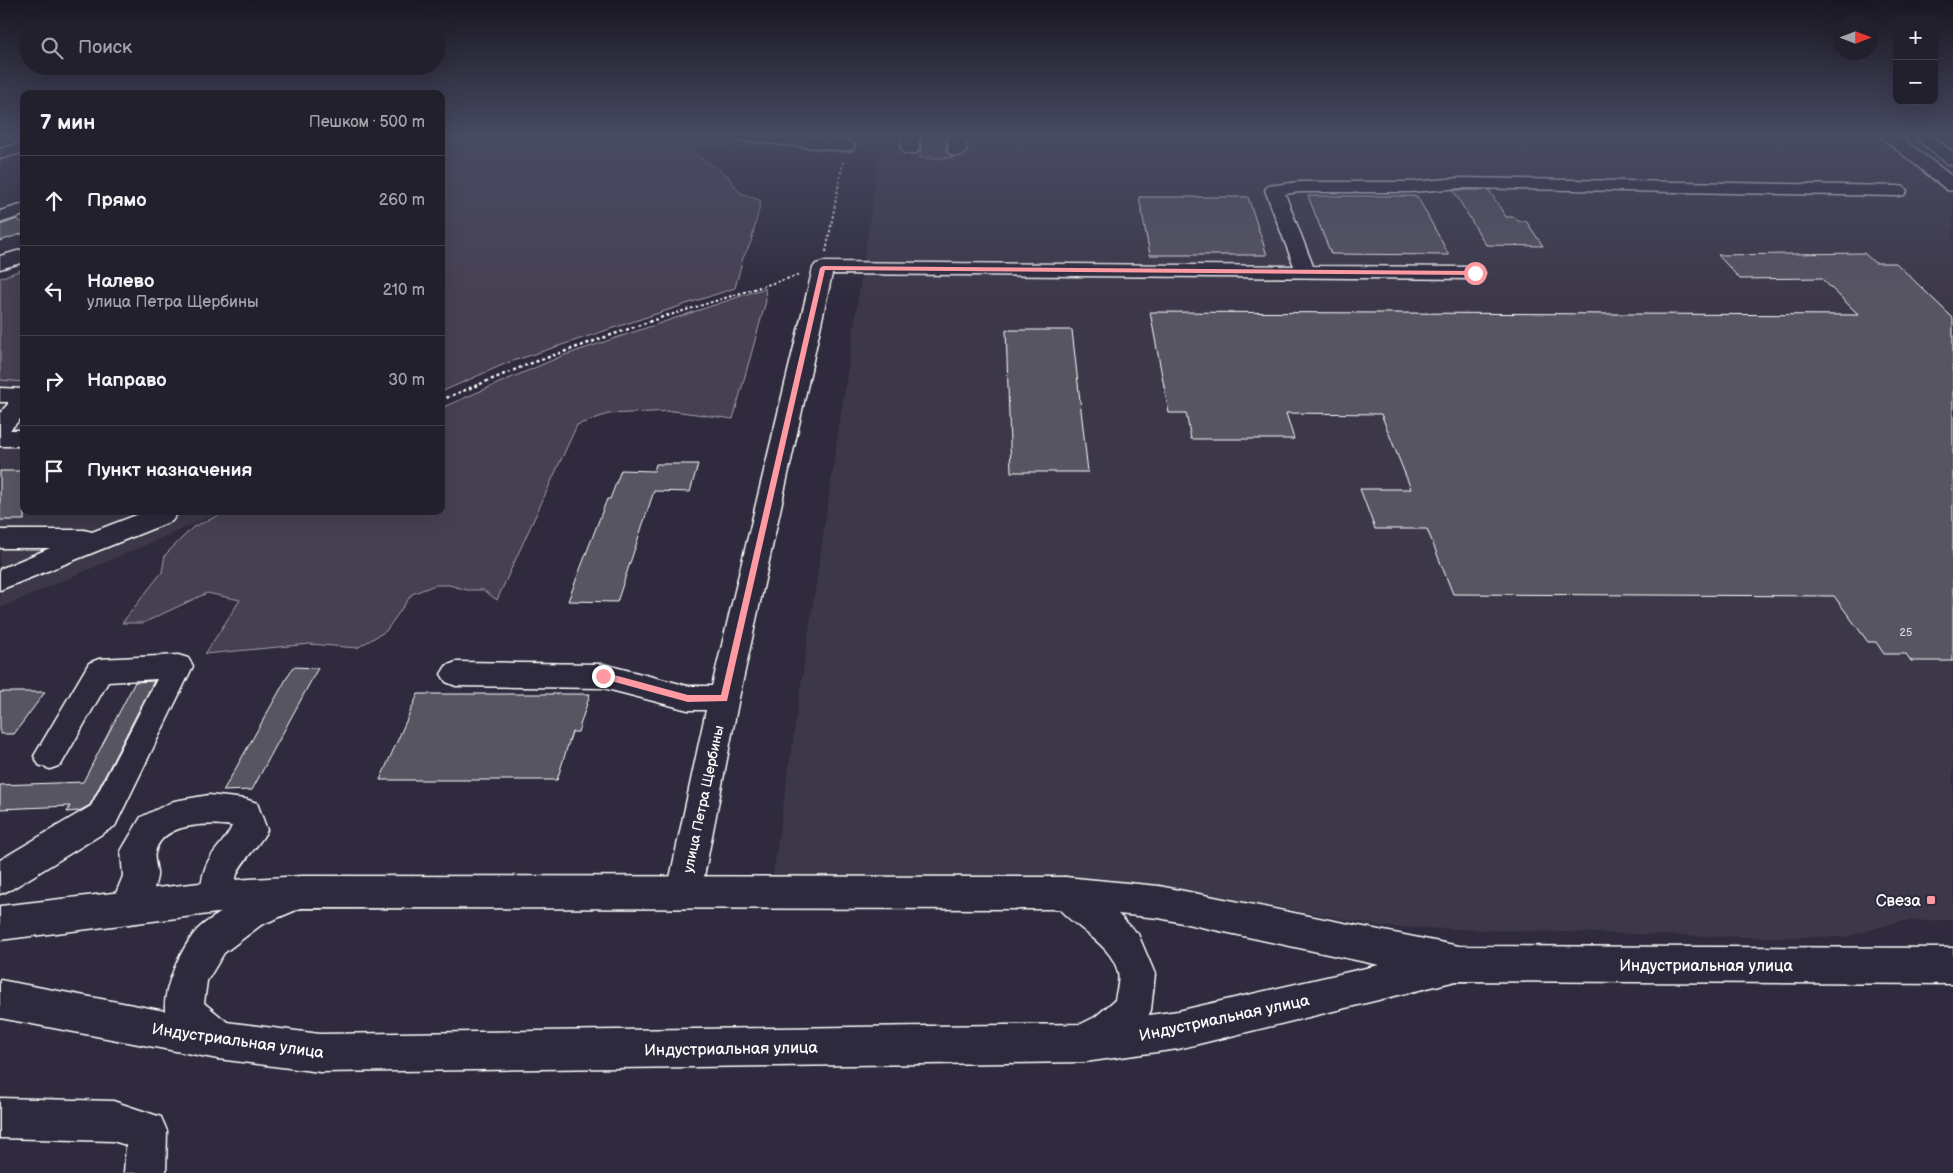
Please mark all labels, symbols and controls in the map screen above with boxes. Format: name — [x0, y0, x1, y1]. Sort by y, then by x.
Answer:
north arrow — [1833, 15, 1878, 60]
map controls — [1893, 15, 1938, 105]
button: + — [1893, 15, 1938, 60]
search box — [20, 20, 445, 75]
icon: search — [38, 34, 66, 62]
text: Поиск — [78, 36, 132, 59]
button: − — [1893, 60, 1938, 105]
text: 7 мин — [40, 110, 95, 135]
text: Пешком · 500 m — [309, 113, 425, 132]
icon: ahead — [40, 187, 68, 215]
text: Прямо — [87, 189, 147, 212]
text: 260 m — [379, 191, 425, 210]
route start — [1464, 262, 1487, 285]
text: Налево — [87, 270, 154, 293]
icon: left — [40, 277, 68, 305]
text: 210 m — [383, 281, 425, 300]
text: улица Петра Щербины — [87, 293, 259, 312]
icon: right — [40, 367, 68, 395]
text: Направо — [87, 369, 167, 392]
text: 30 m — [388, 371, 425, 390]
icon: arrive — [40, 457, 68, 485]
text: Пункт назначения — [87, 459, 252, 482]
house number: 25 — [1900, 626, 1912, 639]
route end — [592, 665, 615, 688]
street label: улица Петра Щербины — [680, 724, 727, 874]
place label: Свеза — [1876, 892, 1922, 911]
marker: Свеза — [1925, 894, 1937, 906]
street label: Индустриальная улица — [1619, 957, 1793, 976]
street label: Индустриальная улица — [1137, 991, 1312, 1046]
street label: Индустриальная улица — [150, 1020, 326, 1063]
street label: Индустриальная улица — [644, 1038, 819, 1061]

